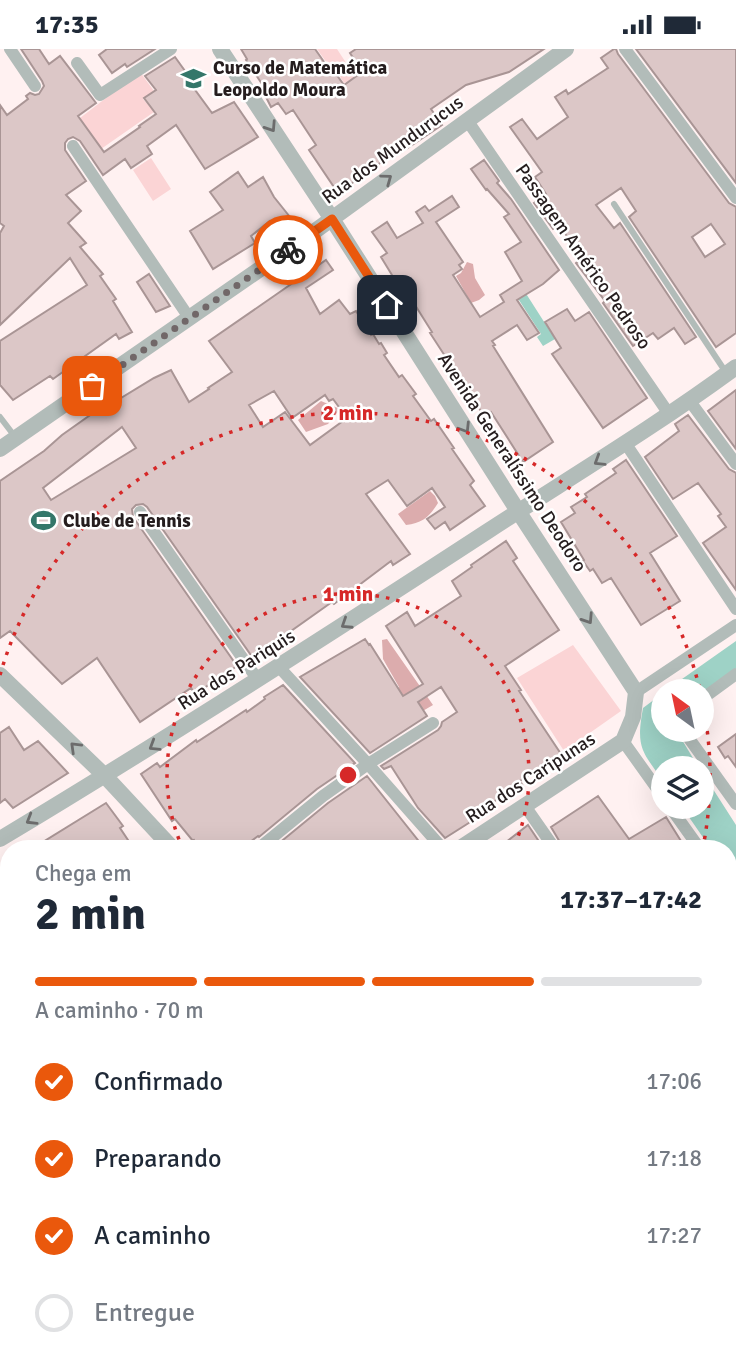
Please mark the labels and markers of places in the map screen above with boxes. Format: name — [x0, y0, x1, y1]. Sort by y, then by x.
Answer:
place label: Curso de Matemática Leopoldo Moura — [213, 56, 387, 102]
school or university icon: Curso de Matemática Leopoldo Moura — [179, 64, 207, 92]
pin — [357, 275, 417, 335]
pin — [62, 356, 122, 416]
sports icon: Clube de Tennis — [29, 506, 57, 534]
place label: Clube de Tennis — [63, 509, 191, 533]
centre of rings — [336, 763, 360, 787]

